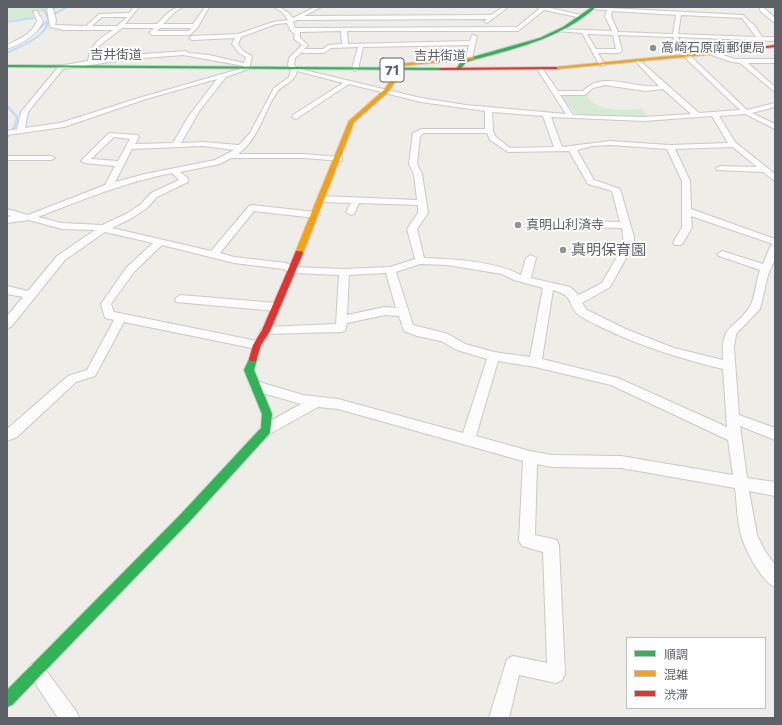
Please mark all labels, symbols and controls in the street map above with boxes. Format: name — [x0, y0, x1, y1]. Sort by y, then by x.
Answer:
place label: 高崎石原南郵便局 — [661, 40, 765, 56]
marker: 高崎石原南郵便局 — [648, 43, 658, 53]
street label: 吉井街道 — [90, 47, 142, 63]
street label: 吉井街道 — [414, 48, 466, 64]
road number: 71 — [380, 58, 404, 82]
place label: 真明山利済寺 — [526, 217, 604, 233]
marker: 真明山利済寺 — [513, 220, 523, 230]
place label: 真明保育園 — [571, 241, 646, 259]
marker: 真明保育園 — [558, 245, 568, 255]
legend — [626, 637, 766, 709]
text: 順調 — [664, 647, 688, 661]
text: 混雑 — [664, 667, 688, 681]
text: 渋滞 — [664, 687, 688, 701]

